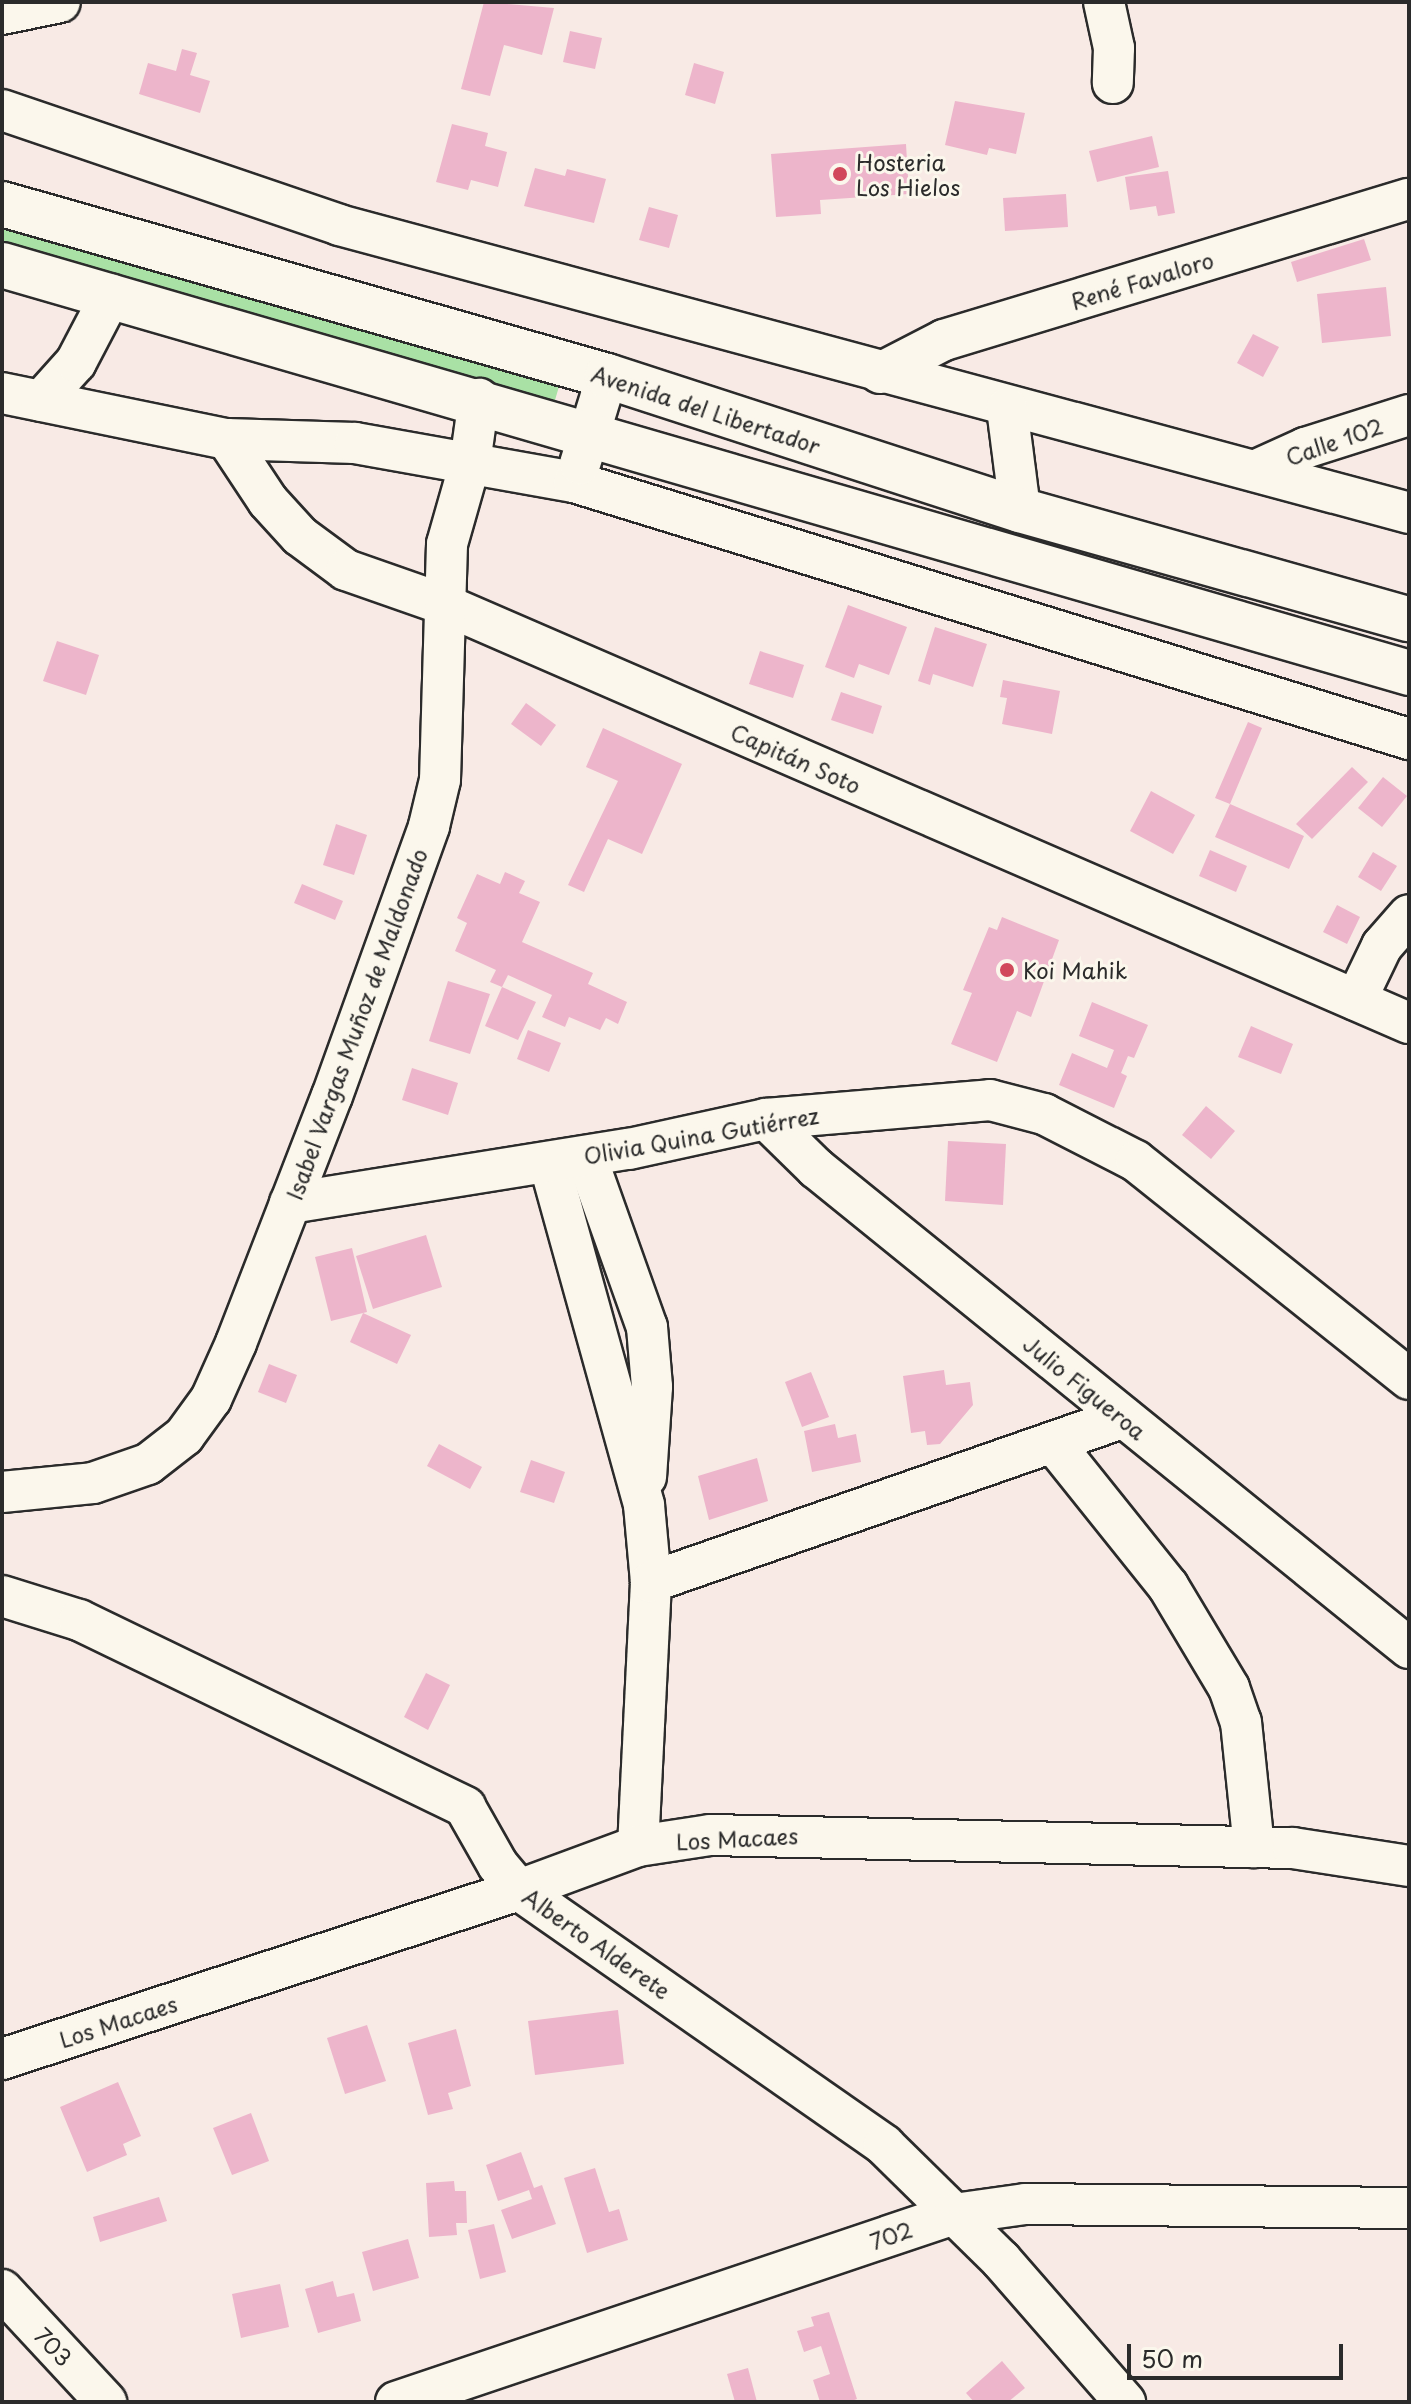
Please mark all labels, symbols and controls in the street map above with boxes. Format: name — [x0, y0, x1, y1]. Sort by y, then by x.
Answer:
place label: Hosteria Los Hielos — [856, 148, 961, 200]
marker: Hosteria Los Hielos — [831, 165, 849, 183]
street label: René Favaloro — [1067, 246, 1217, 314]
street label: Avenida del Libertador — [588, 359, 824, 459]
street label: Calle 102 — [1282, 412, 1386, 470]
street label: Capitán Soto — [727, 718, 865, 798]
street label: Isabel Vargas Muñoz de Maldonado — [279, 843, 433, 1205]
place label: Koi Mahik — [1023, 957, 1129, 983]
marker: Koi Mahik — [998, 961, 1016, 979]
street label: Olivia Quina Gutiérrez — [582, 1101, 820, 1169]
street label: Julio Figueroa — [1018, 1329, 1152, 1445]
street label: Los Macaes — [675, 1822, 799, 1854]
street label: Alberto Alderete — [517, 1882, 677, 2004]
street label: Los Macaes — [55, 1989, 181, 2053]
street label: 702 — [866, 2216, 916, 2254]
street label: 703 — [30, 2321, 78, 2371]
scale bar — [1131, 2328, 1347, 2378]
text: 50 m — [1141, 2340, 1203, 2376]

